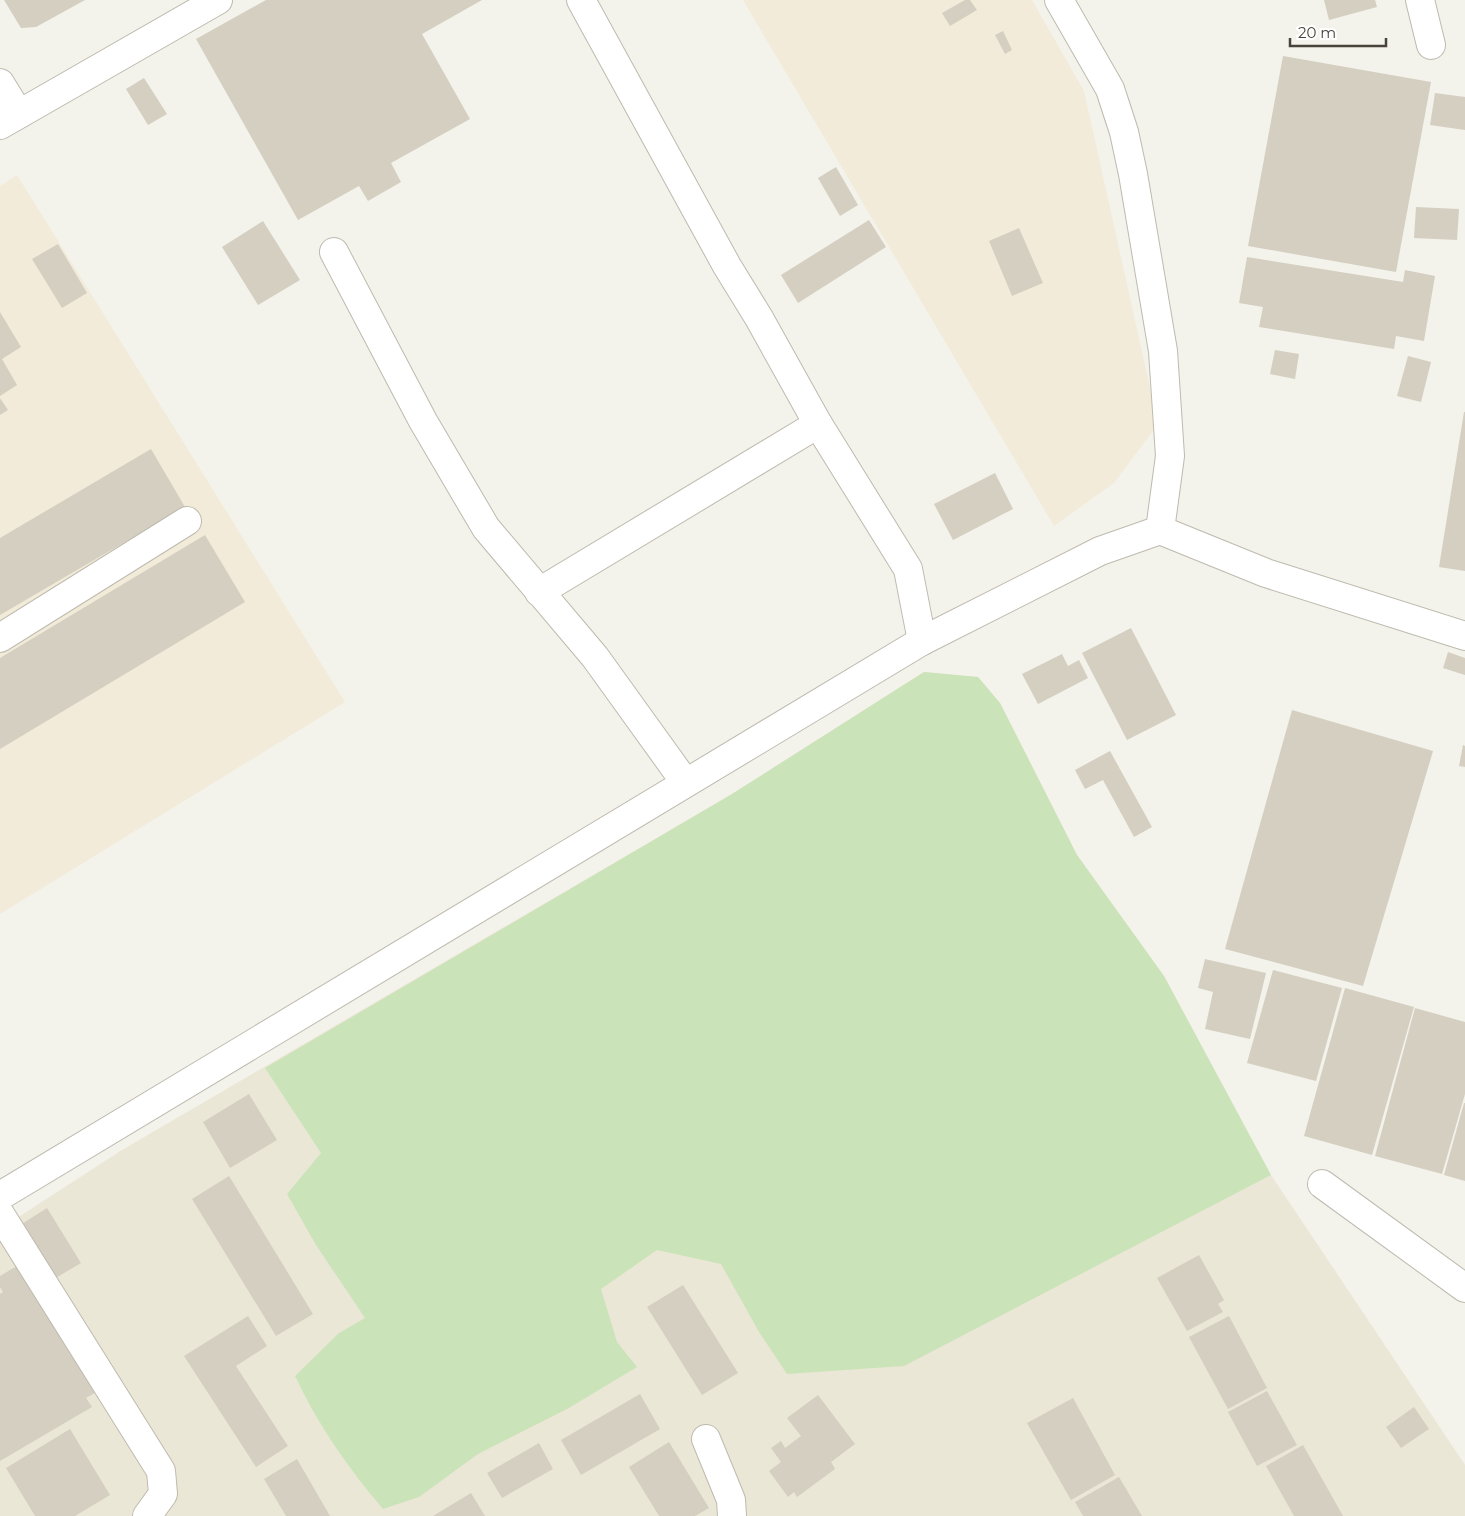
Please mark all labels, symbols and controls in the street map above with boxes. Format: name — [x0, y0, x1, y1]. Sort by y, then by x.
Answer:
scale bar — [1290, 15, 1386, 47]
text: 20 m — [1298, 23, 1336, 42]

